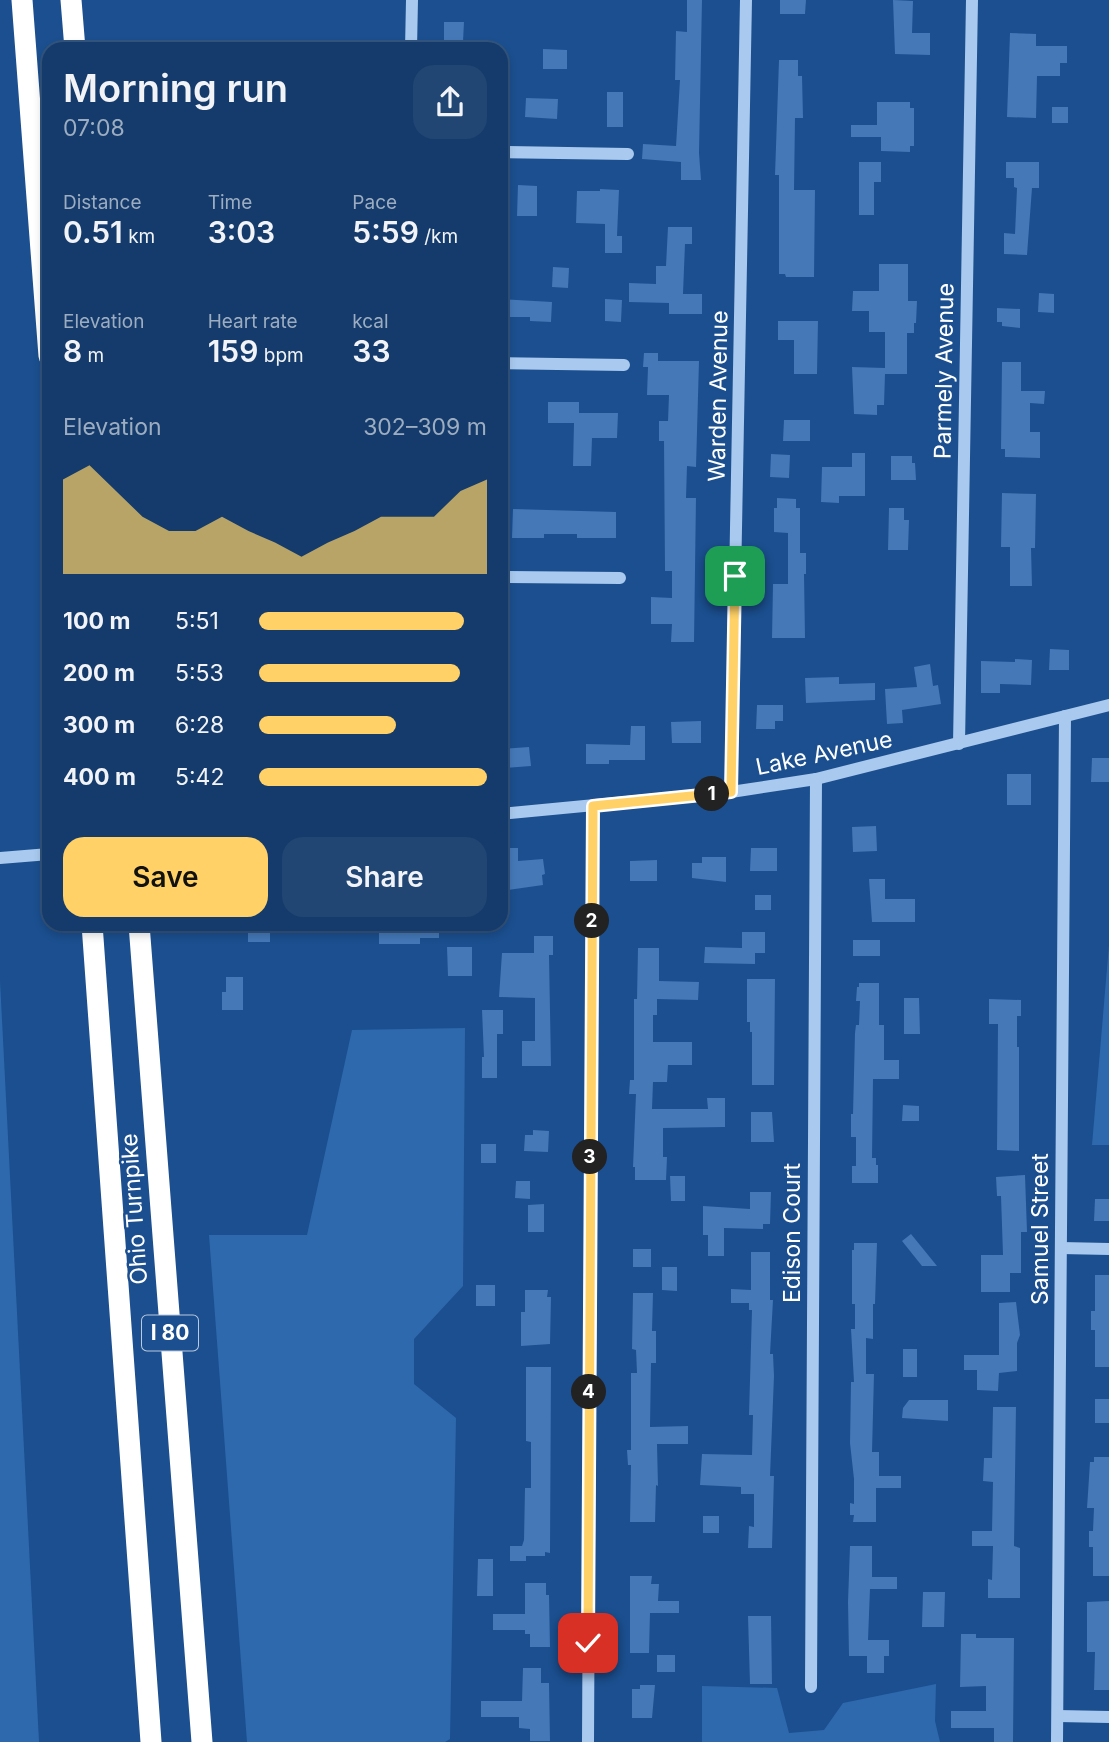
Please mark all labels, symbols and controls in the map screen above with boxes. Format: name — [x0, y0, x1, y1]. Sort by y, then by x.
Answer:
text: Morning run — [63, 65, 288, 111]
button: share — [413, 65, 487, 139]
text: 07:08 — [63, 114, 125, 142]
text: Distance — [63, 191, 141, 214]
text: Time — [208, 191, 252, 214]
text: Pace — [352, 191, 397, 214]
text: 0.51 — [63, 214, 123, 250]
text: 3:03 — [208, 214, 275, 250]
text: 5:59 — [352, 214, 419, 250]
text: km — [123, 225, 155, 248]
text: /km — [419, 225, 458, 248]
street label: Parmely Avenue — [928, 283, 960, 459]
text: Elevation — [63, 310, 144, 333]
text: Heart rate — [208, 310, 298, 333]
text: kcal — [352, 310, 389, 333]
street label: Warden Avenue — [703, 310, 733, 482]
text: 8 — [63, 333, 82, 369]
text: 159 — [208, 333, 258, 369]
text: 33 — [352, 333, 391, 369]
text: m — [82, 344, 104, 367]
text: bpm — [258, 344, 304, 367]
text: Elevation — [63, 413, 162, 441]
text: 302–309 m — [363, 413, 487, 441]
pin — [705, 546, 765, 606]
icon: arrive — [716, 557, 754, 595]
text: 100 m — [63, 607, 130, 635]
text: 5:51 — [175, 607, 219, 635]
text: 200 m — [63, 659, 135, 687]
text: 5:53 — [175, 659, 224, 687]
text: 300 m — [63, 711, 135, 739]
text: 6:28 — [175, 711, 224, 739]
street label: Lake Avenue — [753, 725, 895, 781]
text: 400 m — [63, 763, 136, 791]
text: 5:42 — [175, 763, 225, 791]
pin: 1 — [694, 776, 730, 812]
text: 1 — [707, 782, 716, 805]
button: Save — [63, 837, 268, 917]
button: Share — [282, 837, 487, 917]
pin: 2 — [574, 904, 610, 939]
text: 2 — [586, 909, 597, 932]
street label: Ohio Turnpike — [115, 1132, 153, 1286]
pin: 3 — [572, 1140, 608, 1174]
text: 3 — [583, 1145, 596, 1168]
street label: Samuel Street — [1026, 1153, 1054, 1305]
street label: Edison Court — [778, 1162, 806, 1303]
road number: I 80 — [142, 1316, 198, 1350]
pin: 4 — [572, 1374, 606, 1410]
text: 4 — [582, 1380, 595, 1403]
pin — [558, 1613, 618, 1673]
icon: check — [569, 1624, 607, 1662]

